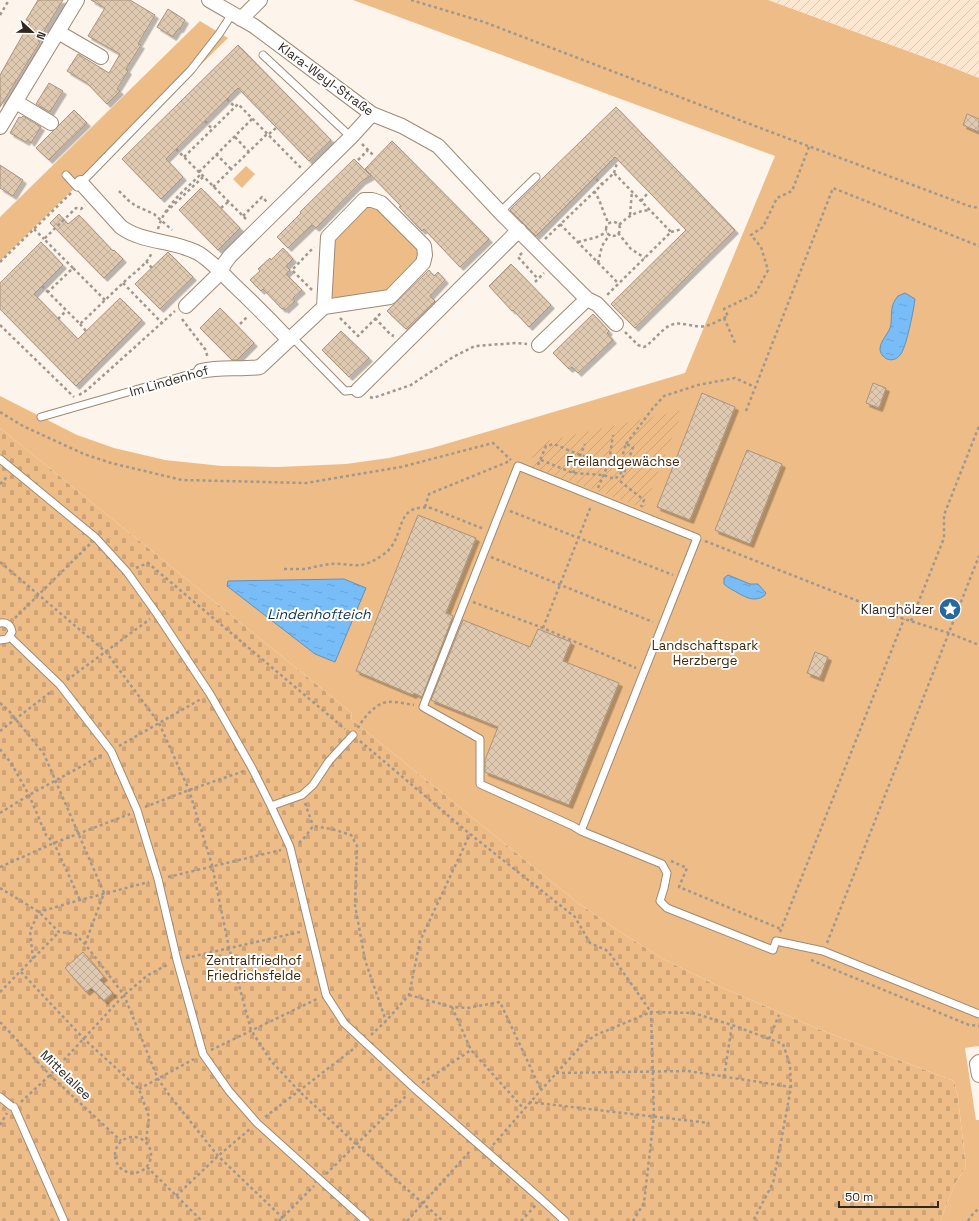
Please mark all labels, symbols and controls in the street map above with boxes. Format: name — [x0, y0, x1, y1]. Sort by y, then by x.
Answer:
north arrow — [12, 12, 52, 52]
text: N — [33, 30, 49, 42]
street label: Klara-Weyl-Straße — [275, 39, 377, 119]
street label: Im Lindenhof — [127, 362, 211, 400]
park label: Freilandgewächse — [566, 453, 680, 470]
place icon: Klanghölzer — [937, 596, 963, 622]
place label: Klanghölzer — [861, 601, 934, 618]
water label: Lindenhofteich — [267, 605, 371, 623]
park label: Landschaftspark Herzberge — [652, 637, 758, 669]
park label: Zentralfriedhof Friedrichsfelde — [206, 952, 302, 984]
street label: Mittelallee — [37, 1046, 95, 1104]
scale bar — [839, 1183, 938, 1209]
text: 50 m — [845, 1189, 873, 1205]

